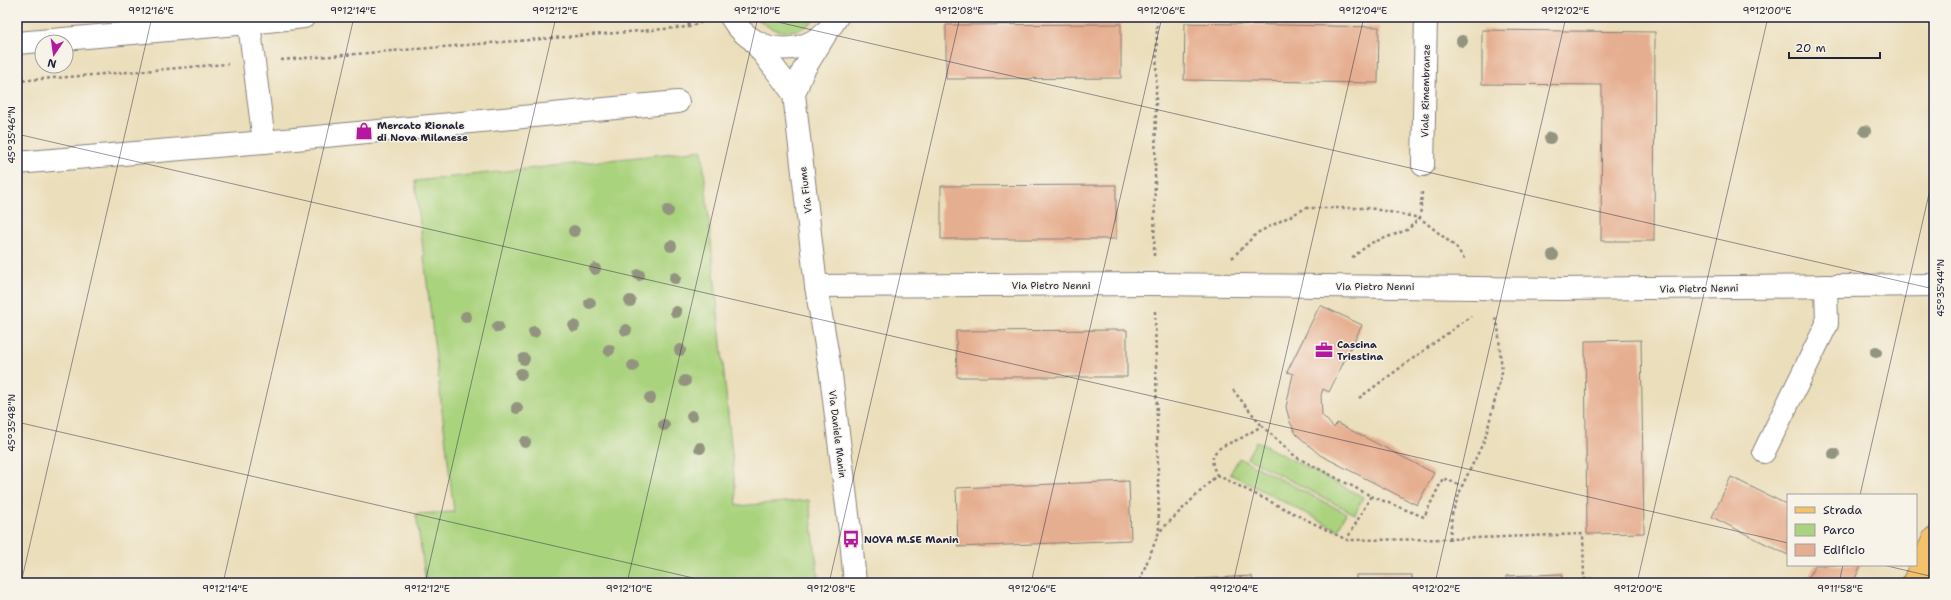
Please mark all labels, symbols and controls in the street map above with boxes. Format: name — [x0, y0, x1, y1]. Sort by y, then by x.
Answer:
text: 9°12'16"E — [128, 4, 174, 17]
text: 9°12'14"E — [330, 4, 376, 17]
text: 9°12'12"E — [532, 4, 578, 17]
text: 9°12'10"E — [734, 4, 780, 17]
text: 9°12'08"E — [935, 4, 983, 17]
text: 9°12'06"E — [1137, 4, 1185, 17]
text: 9°12'04"E — [1339, 4, 1387, 17]
text: 9°12'02"E — [1541, 4, 1589, 17]
text: 9°12'00"E — [1742, 4, 1792, 17]
north arrow — [34, 34, 74, 74]
scale bar — [1789, 34, 1880, 60]
text: 20 m — [1795, 40, 1826, 56]
street label: Viale Rimembranze — [1418, 44, 1433, 138]
text: N — [46, 55, 58, 72]
text: 45°35'46"N — [5, 106, 18, 164]
place label: Mercato Rionale di Nova Milanese — [377, 119, 468, 144]
shop icon: Mercato Rionale di Nova Milanese — [354, 121, 374, 141]
street label: Via Fiume — [796, 165, 815, 214]
text: 45°35'44"N — [1934, 259, 1947, 317]
street label: Via Pietro Nenni — [1012, 279, 1091, 292]
street label: Via Pietro Nenni — [1336, 280, 1415, 293]
street label: Via Pietro Nenni — [1659, 281, 1739, 296]
place label: Cascina Triestina — [1337, 338, 1383, 363]
office icon: Cascina Triestina — [1314, 340, 1334, 360]
street label: Via Daniele Manin — [826, 389, 849, 479]
text: 45°35'48"N — [5, 394, 18, 452]
legend — [1787, 494, 1917, 566]
text: Strada — [1823, 502, 1863, 518]
text: Parco — [1823, 522, 1855, 538]
bus stop icon: NOVA M.SE Manin — [841, 529, 861, 549]
place label: NOVA M.SE Manin — [864, 533, 959, 546]
text: Edificio — [1823, 542, 1865, 558]
text: 9°12'14"E — [202, 582, 248, 595]
text: 9°12'12"E — [404, 582, 450, 595]
text: 9°12'10"E — [606, 582, 652, 595]
text: 9°12'08"E — [807, 582, 855, 595]
text: 9°12'06"E — [1008, 582, 1056, 595]
text: 9°12'04"E — [1210, 582, 1258, 595]
text: 9°12'02"E — [1412, 582, 1460, 595]
text: 9°12'00"E — [1613, 582, 1663, 595]
text: 9°11'58"E — [1817, 582, 1863, 595]

